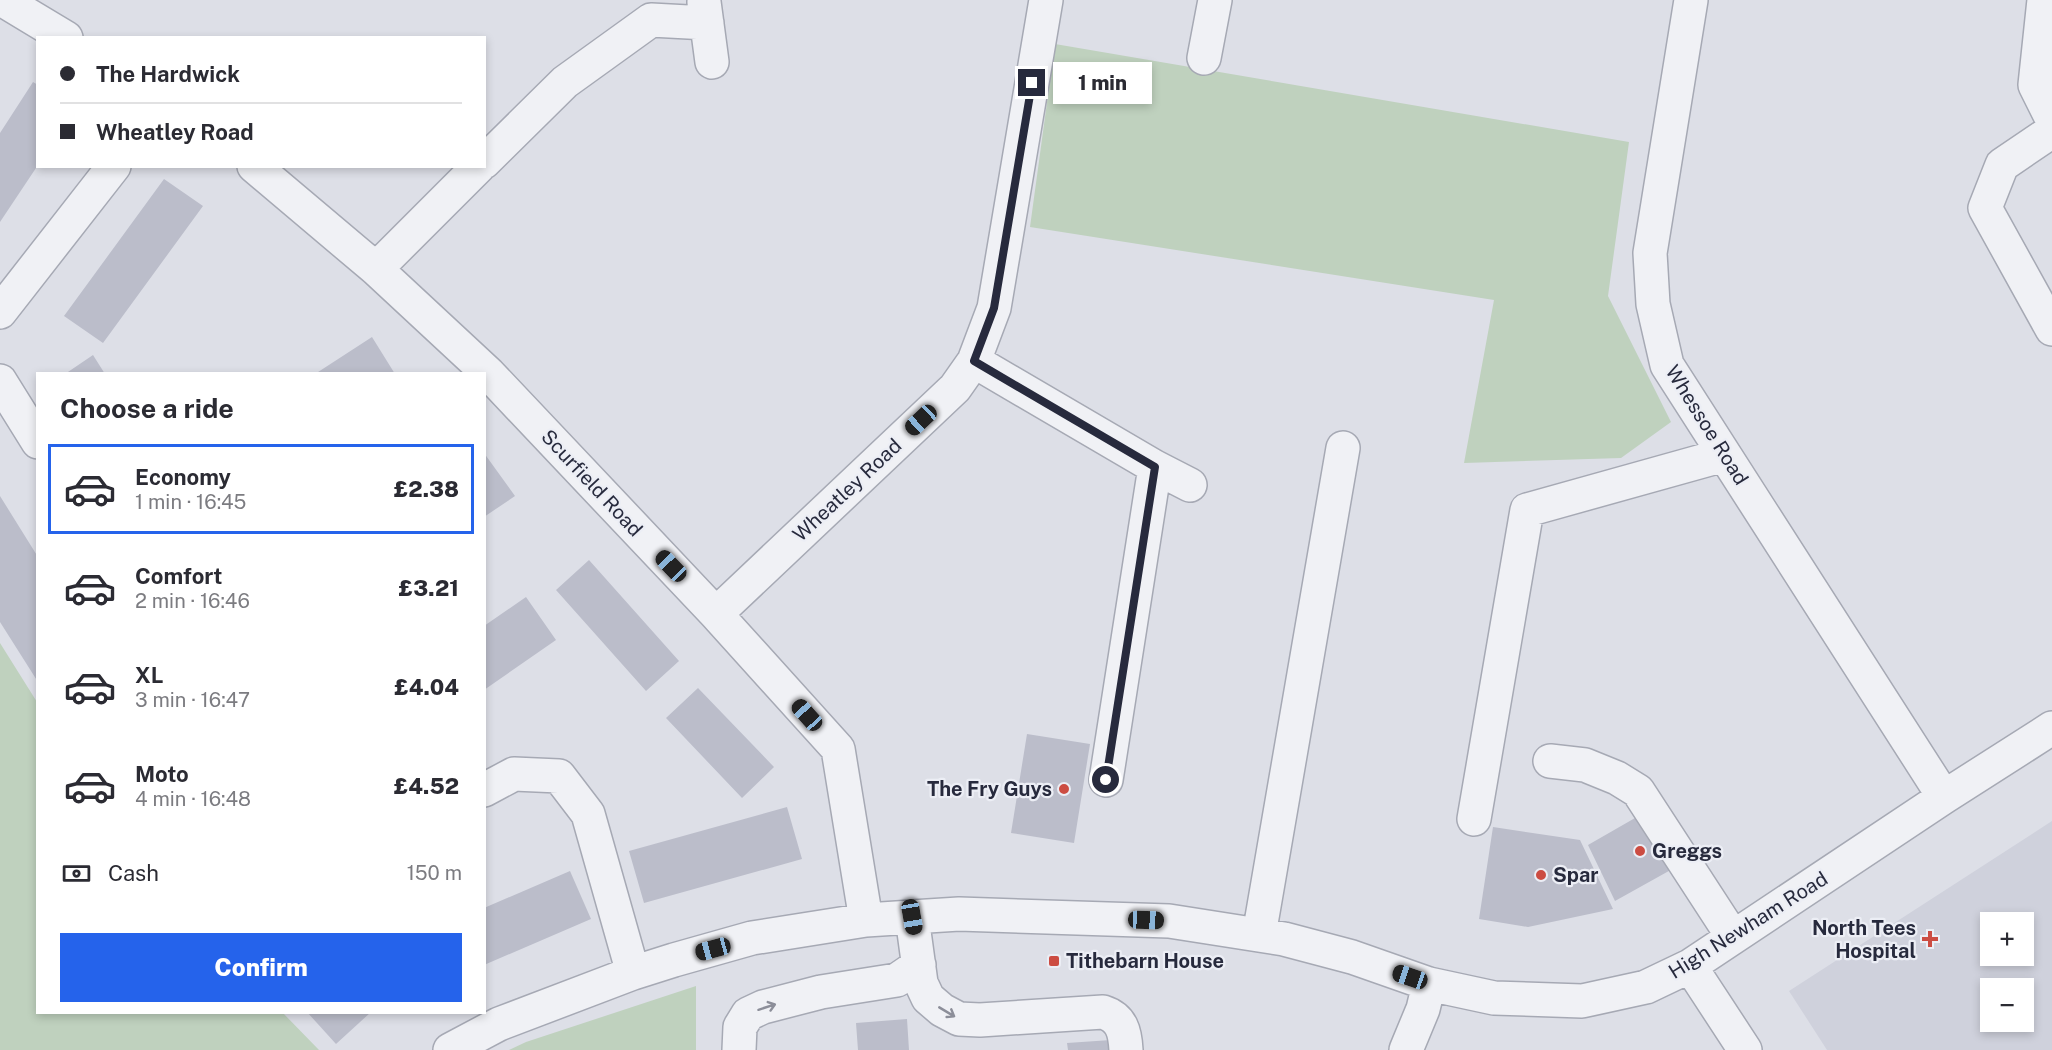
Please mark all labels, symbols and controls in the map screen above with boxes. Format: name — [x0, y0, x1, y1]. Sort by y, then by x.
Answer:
text: The Hardwick — [96, 61, 240, 87]
callout: 1 min — [1053, 62, 1152, 104]
route end — [1018, 69, 1045, 96]
text: 1 min — [1078, 71, 1127, 95]
text: Wheatley Road — [96, 119, 254, 145]
street label: Whessoe Road — [1661, 361, 1753, 489]
text: Choose a ride — [60, 392, 234, 424]
car — [902, 401, 940, 439]
street label: Scurfield Road — [536, 425, 648, 541]
street label: Wheatley Road — [788, 434, 906, 546]
icon: car — [63, 462, 117, 516]
text: Economy — [135, 464, 231, 490]
text: £2.38 — [394, 476, 459, 502]
text: 1 min · 16:45 — [135, 490, 246, 514]
car — [652, 547, 690, 585]
icon: car — [63, 561, 117, 615]
text: Comfort — [135, 563, 222, 589]
text: £3.21 — [399, 575, 459, 601]
text: 2 min · 16:46 — [135, 589, 250, 613]
icon: car — [63, 660, 117, 714]
text: XL — [135, 662, 163, 688]
text: £4.04 — [394, 674, 459, 700]
text: 3 min · 16:47 — [135, 688, 250, 712]
car — [788, 696, 826, 734]
icon: car — [63, 759, 117, 813]
text: Moto — [135, 761, 189, 787]
route start — [1092, 766, 1119, 793]
text: £4.52 — [394, 773, 459, 799]
place label: The Fry Guys — [927, 777, 1052, 801]
marker: The Fry Guys — [1057, 782, 1071, 796]
text: 4 min · 16:48 — [135, 787, 251, 811]
place label: Greggs — [1652, 839, 1722, 863]
marker: Greggs — [1633, 844, 1647, 858]
icon: cash — [60, 857, 93, 890]
text: Cash — [108, 860, 159, 886]
text: 150 m — [407, 861, 462, 885]
place label: Spar — [1553, 863, 1599, 887]
street label: High Newham Road — [1664, 866, 1832, 984]
marker: Spar — [1534, 868, 1548, 882]
car — [900, 898, 924, 936]
car — [1128, 910, 1164, 930]
map controls — [1980, 912, 2034, 1032]
button: + — [1980, 912, 2034, 966]
place label: North Tees Hospital — [1812, 916, 1916, 963]
marker: North Tees Hospital — [1921, 930, 1939, 948]
button: Confirm — [60, 933, 462, 1002]
car — [693, 936, 733, 962]
place label: Tithebarn House — [1066, 949, 1224, 973]
marker: Tithebarn House — [1047, 954, 1061, 968]
car — [1390, 963, 1430, 991]
button: − — [1980, 978, 2034, 1032]
one-way arrow — [757, 1001, 776, 1012]
one-way arrow — [938, 1006, 955, 1018]

